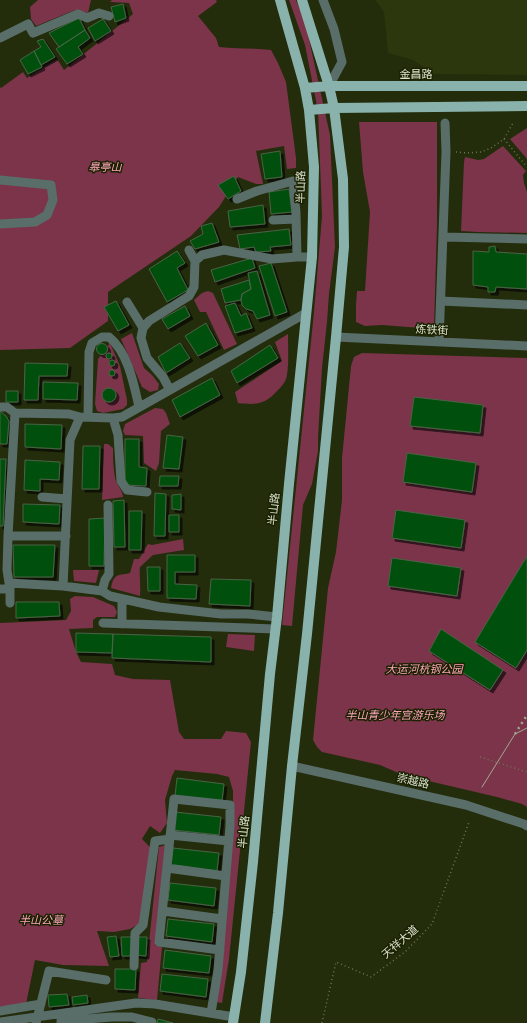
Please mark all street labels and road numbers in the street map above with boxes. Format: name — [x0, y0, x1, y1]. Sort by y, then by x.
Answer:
street label: 金昌路 — [400, 68, 433, 81]
street label: 半山路 — [294, 170, 308, 204]
street label: 炼铁街 — [415, 323, 449, 337]
street label: 半山路 — [266, 492, 282, 526]
street label: 崇越路 — [395, 771, 431, 791]
street label: 半山路 — [236, 815, 252, 849]
street label: 天祥大道 — [379, 923, 421, 961]

